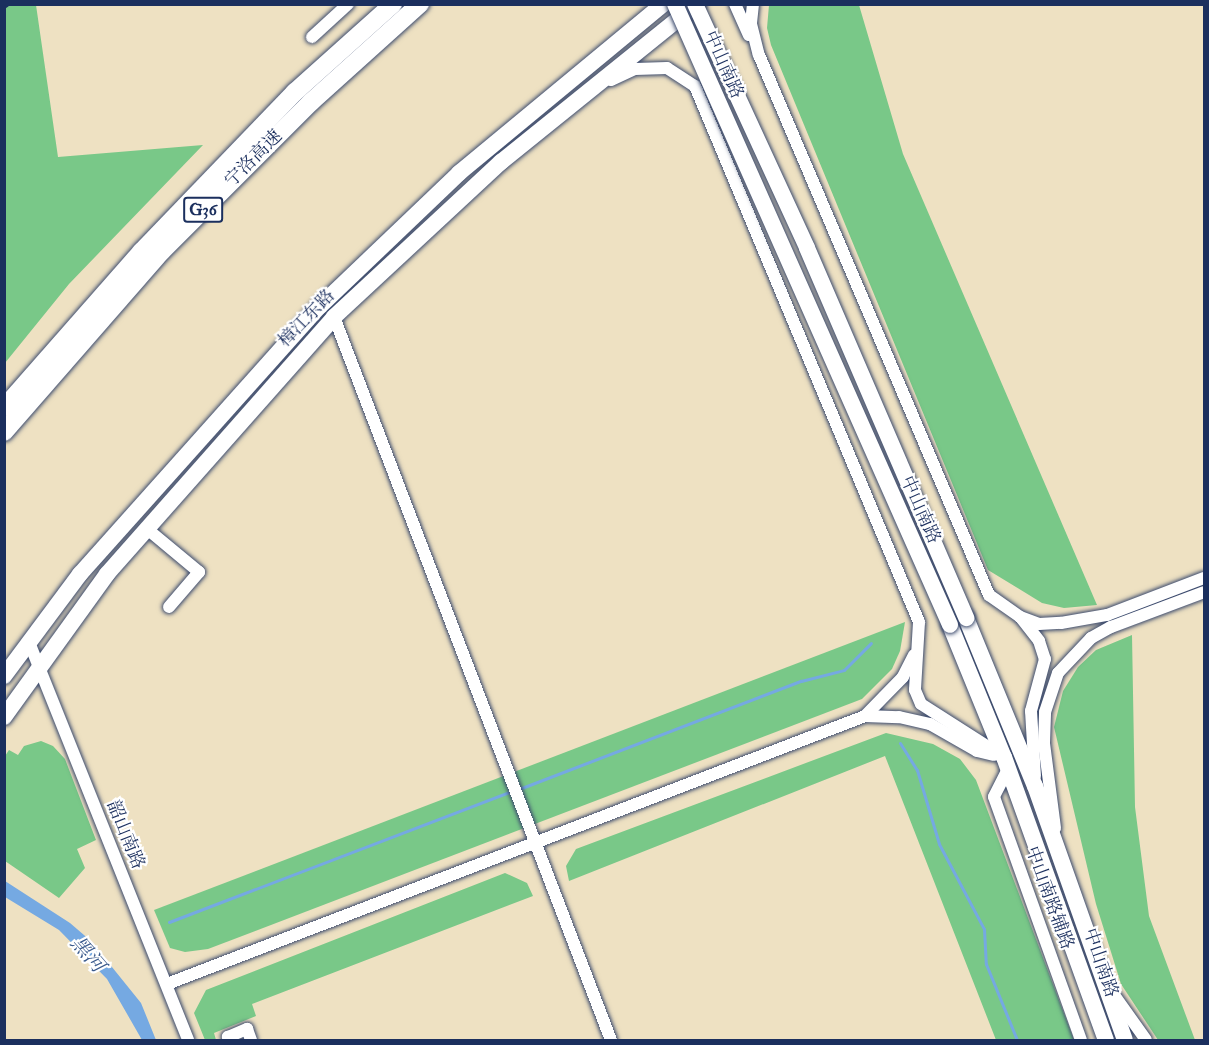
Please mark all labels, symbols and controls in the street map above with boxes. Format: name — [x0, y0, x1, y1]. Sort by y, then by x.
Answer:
street label: 中山南路 — [698, 28, 748, 102]
street label: 宁洛高速 — [221, 126, 287, 192]
road number: G36 — [182, 197, 224, 223]
street label: 樟江东路 — [274, 286, 340, 352]
street label: 中山南路 — [895, 473, 945, 547]
street label: 韶山南路 — [102, 798, 148, 872]
street label: 中山南路辅路 — [1020, 844, 1078, 952]
street label: 中山南路 — [1078, 925, 1122, 1001]
water label: 黑河 — [66, 931, 110, 977]

